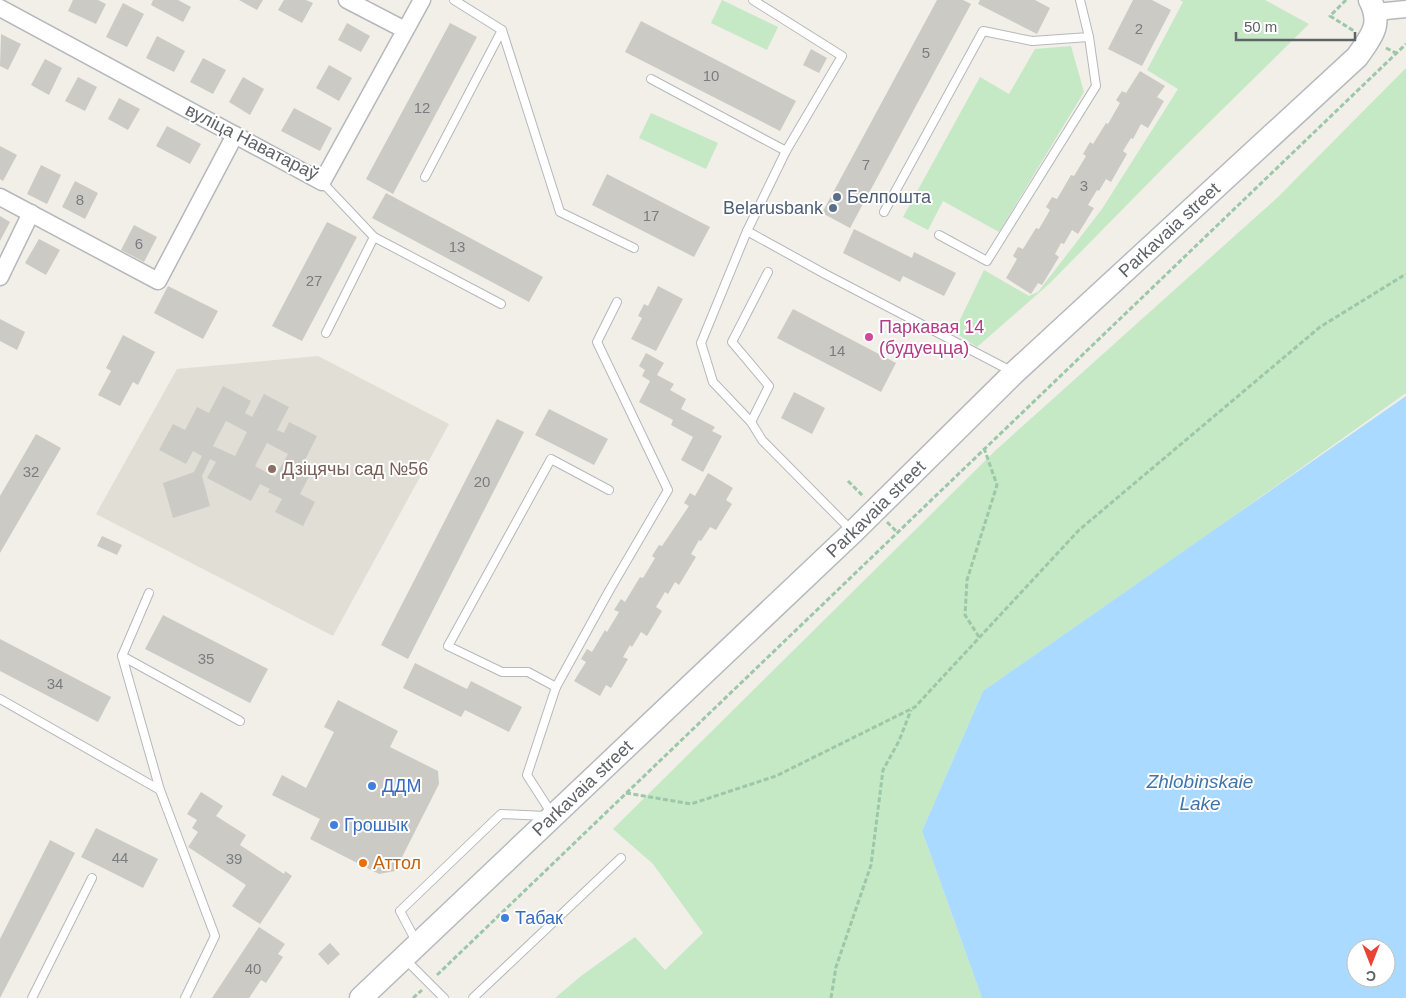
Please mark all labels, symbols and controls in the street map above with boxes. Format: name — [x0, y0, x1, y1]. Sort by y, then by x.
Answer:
scale bar — [1236, 10, 1355, 42]
text: 50 m — [1244, 18, 1277, 35]
house number: 2 — [1135, 20, 1143, 37]
house number: 5 — [922, 44, 930, 61]
house number: 10 — [703, 67, 719, 84]
house number: 12 — [414, 99, 430, 116]
street label: вуліца Наватараў — [182, 100, 322, 184]
house number: 7 — [862, 156, 870, 173]
house number: 3 — [1080, 177, 1088, 194]
street label: Parkavaia street — [1115, 179, 1224, 281]
place label: Белпошта — [847, 187, 932, 207]
house number: 8 — [76, 191, 84, 208]
marker: Белпошта — [831, 191, 843, 203]
place label: Belarusbank — [723, 198, 824, 218]
marker: Belarusbank — [827, 202, 839, 214]
house number: 17 — [643, 207, 659, 224]
house number: 6 — [135, 235, 143, 252]
house number: 13 — [449, 238, 465, 255]
house number: 27 — [306, 272, 322, 289]
place label: Паркавая 14 (будуецца) — [879, 317, 984, 358]
marker: Паркавая 14 (будуецца) — [863, 331, 875, 343]
house number: 14 — [829, 342, 845, 359]
street label: Parkavaia street — [822, 456, 929, 562]
place label: Дзіцячы сад №56 — [282, 459, 428, 479]
house number: 32 — [23, 463, 39, 480]
marker: Дзіцячы сад №56 — [266, 463, 278, 475]
house number: 20 — [474, 473, 490, 490]
house number: 35 — [198, 650, 214, 667]
house number: 34 — [47, 675, 63, 692]
street label: Parkavaia street — [528, 736, 637, 840]
water label: Zhlobinskaie Lake — [1146, 771, 1253, 814]
place label: ДДМ — [382, 776, 421, 796]
marker: ДДМ — [366, 780, 378, 792]
place label: Грошык — [344, 815, 408, 835]
marker: Грошык — [328, 819, 340, 831]
house number: 44 — [112, 849, 128, 866]
house number: 39 — [226, 850, 242, 867]
place label: Аттол — [373, 853, 421, 873]
marker: Аттол — [357, 857, 369, 869]
place label: Табак — [515, 908, 563, 928]
marker: Табак — [499, 912, 511, 924]
north arrow — [1346, 938, 1396, 988]
house number: 40 — [245, 960, 261, 977]
text: С — [1366, 968, 1376, 984]

